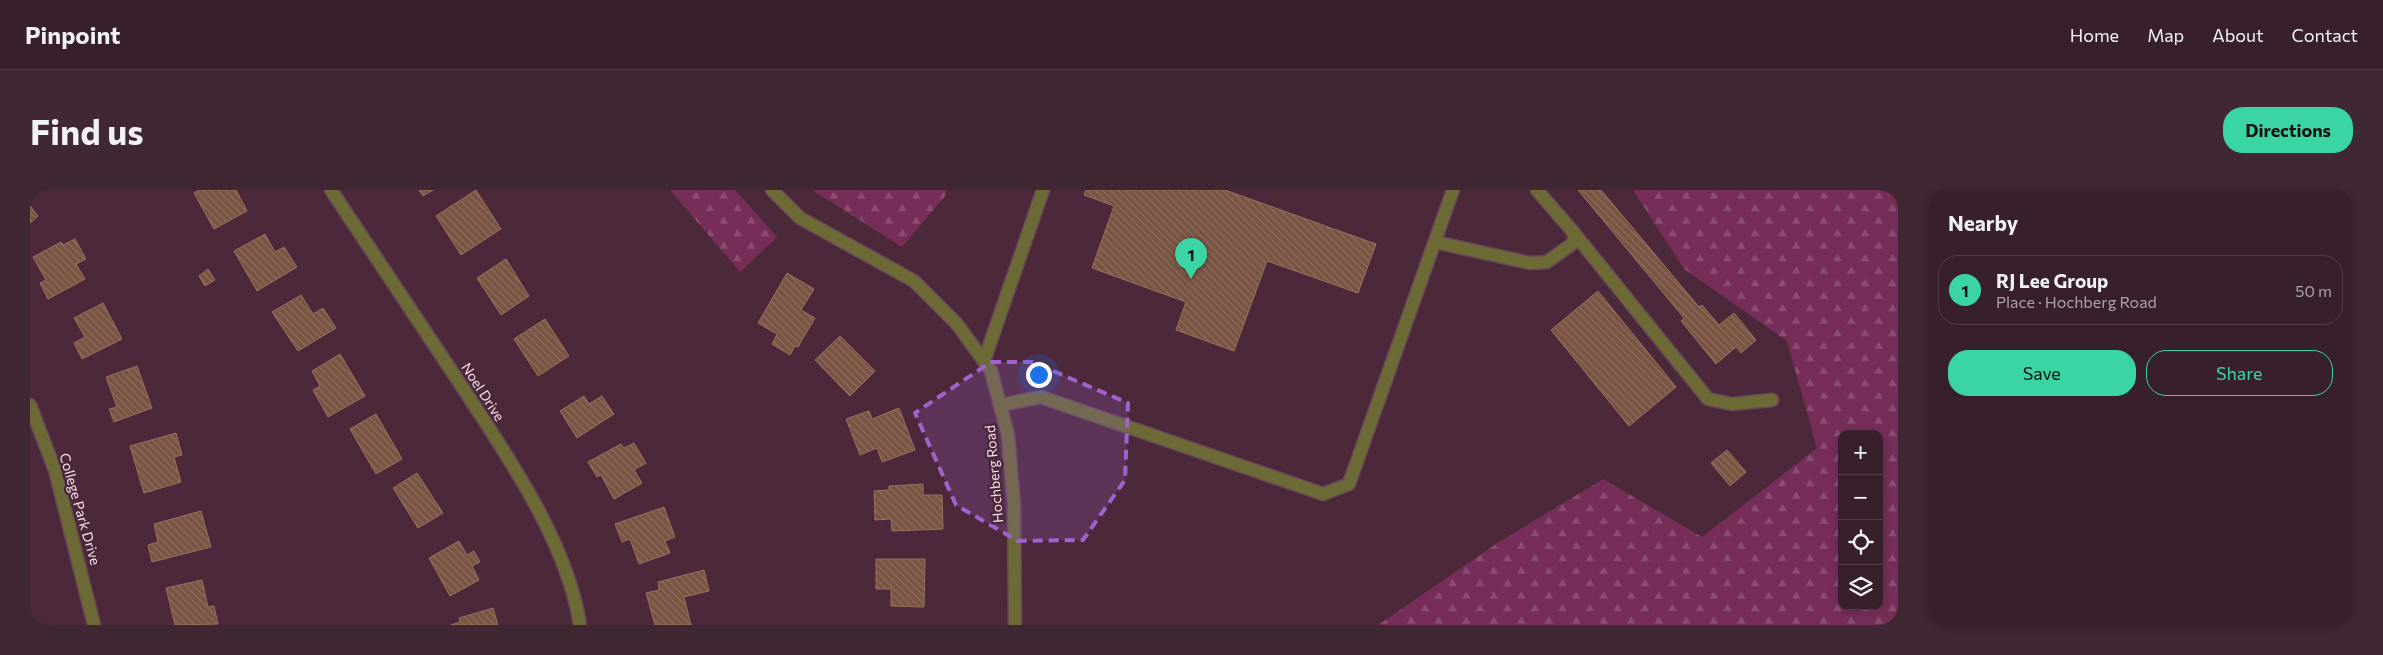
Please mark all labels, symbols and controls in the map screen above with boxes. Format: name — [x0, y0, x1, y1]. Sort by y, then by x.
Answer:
text: Pinpoint — [25, 20, 120, 49]
text: Home — [2070, 24, 2119, 46]
text: Map — [2147, 24, 2184, 46]
text: About — [2212, 24, 2264, 46]
text: Contact — [2292, 24, 2358, 46]
button: Directions — [2223, 107, 2353, 153]
text: Find us — [30, 109, 144, 152]
text: Nearby — [1948, 210, 2018, 235]
pin: 1 — [1175, 238, 1207, 279]
text: RJ Lee Group — [1996, 269, 2108, 292]
text: 1 — [1961, 281, 1969, 300]
text: 50 m — [2295, 281, 2332, 300]
text: Place · Hochberg Road — [1996, 292, 2157, 311]
button: Save — [1948, 350, 2136, 396]
button: Share — [2146, 350, 2333, 396]
street label: Noel Drive — [458, 359, 509, 424]
your location — [1026, 362, 1052, 388]
street label: Hochberg Road — [981, 424, 1006, 524]
map controls — [1838, 430, 1883, 610]
button: + — [1838, 430, 1883, 475]
street label: College Park Drive — [56, 451, 105, 567]
button: − — [1838, 475, 1883, 520]
button: locate — [1838, 520, 1883, 565]
button: layers — [1838, 565, 1883, 610]

